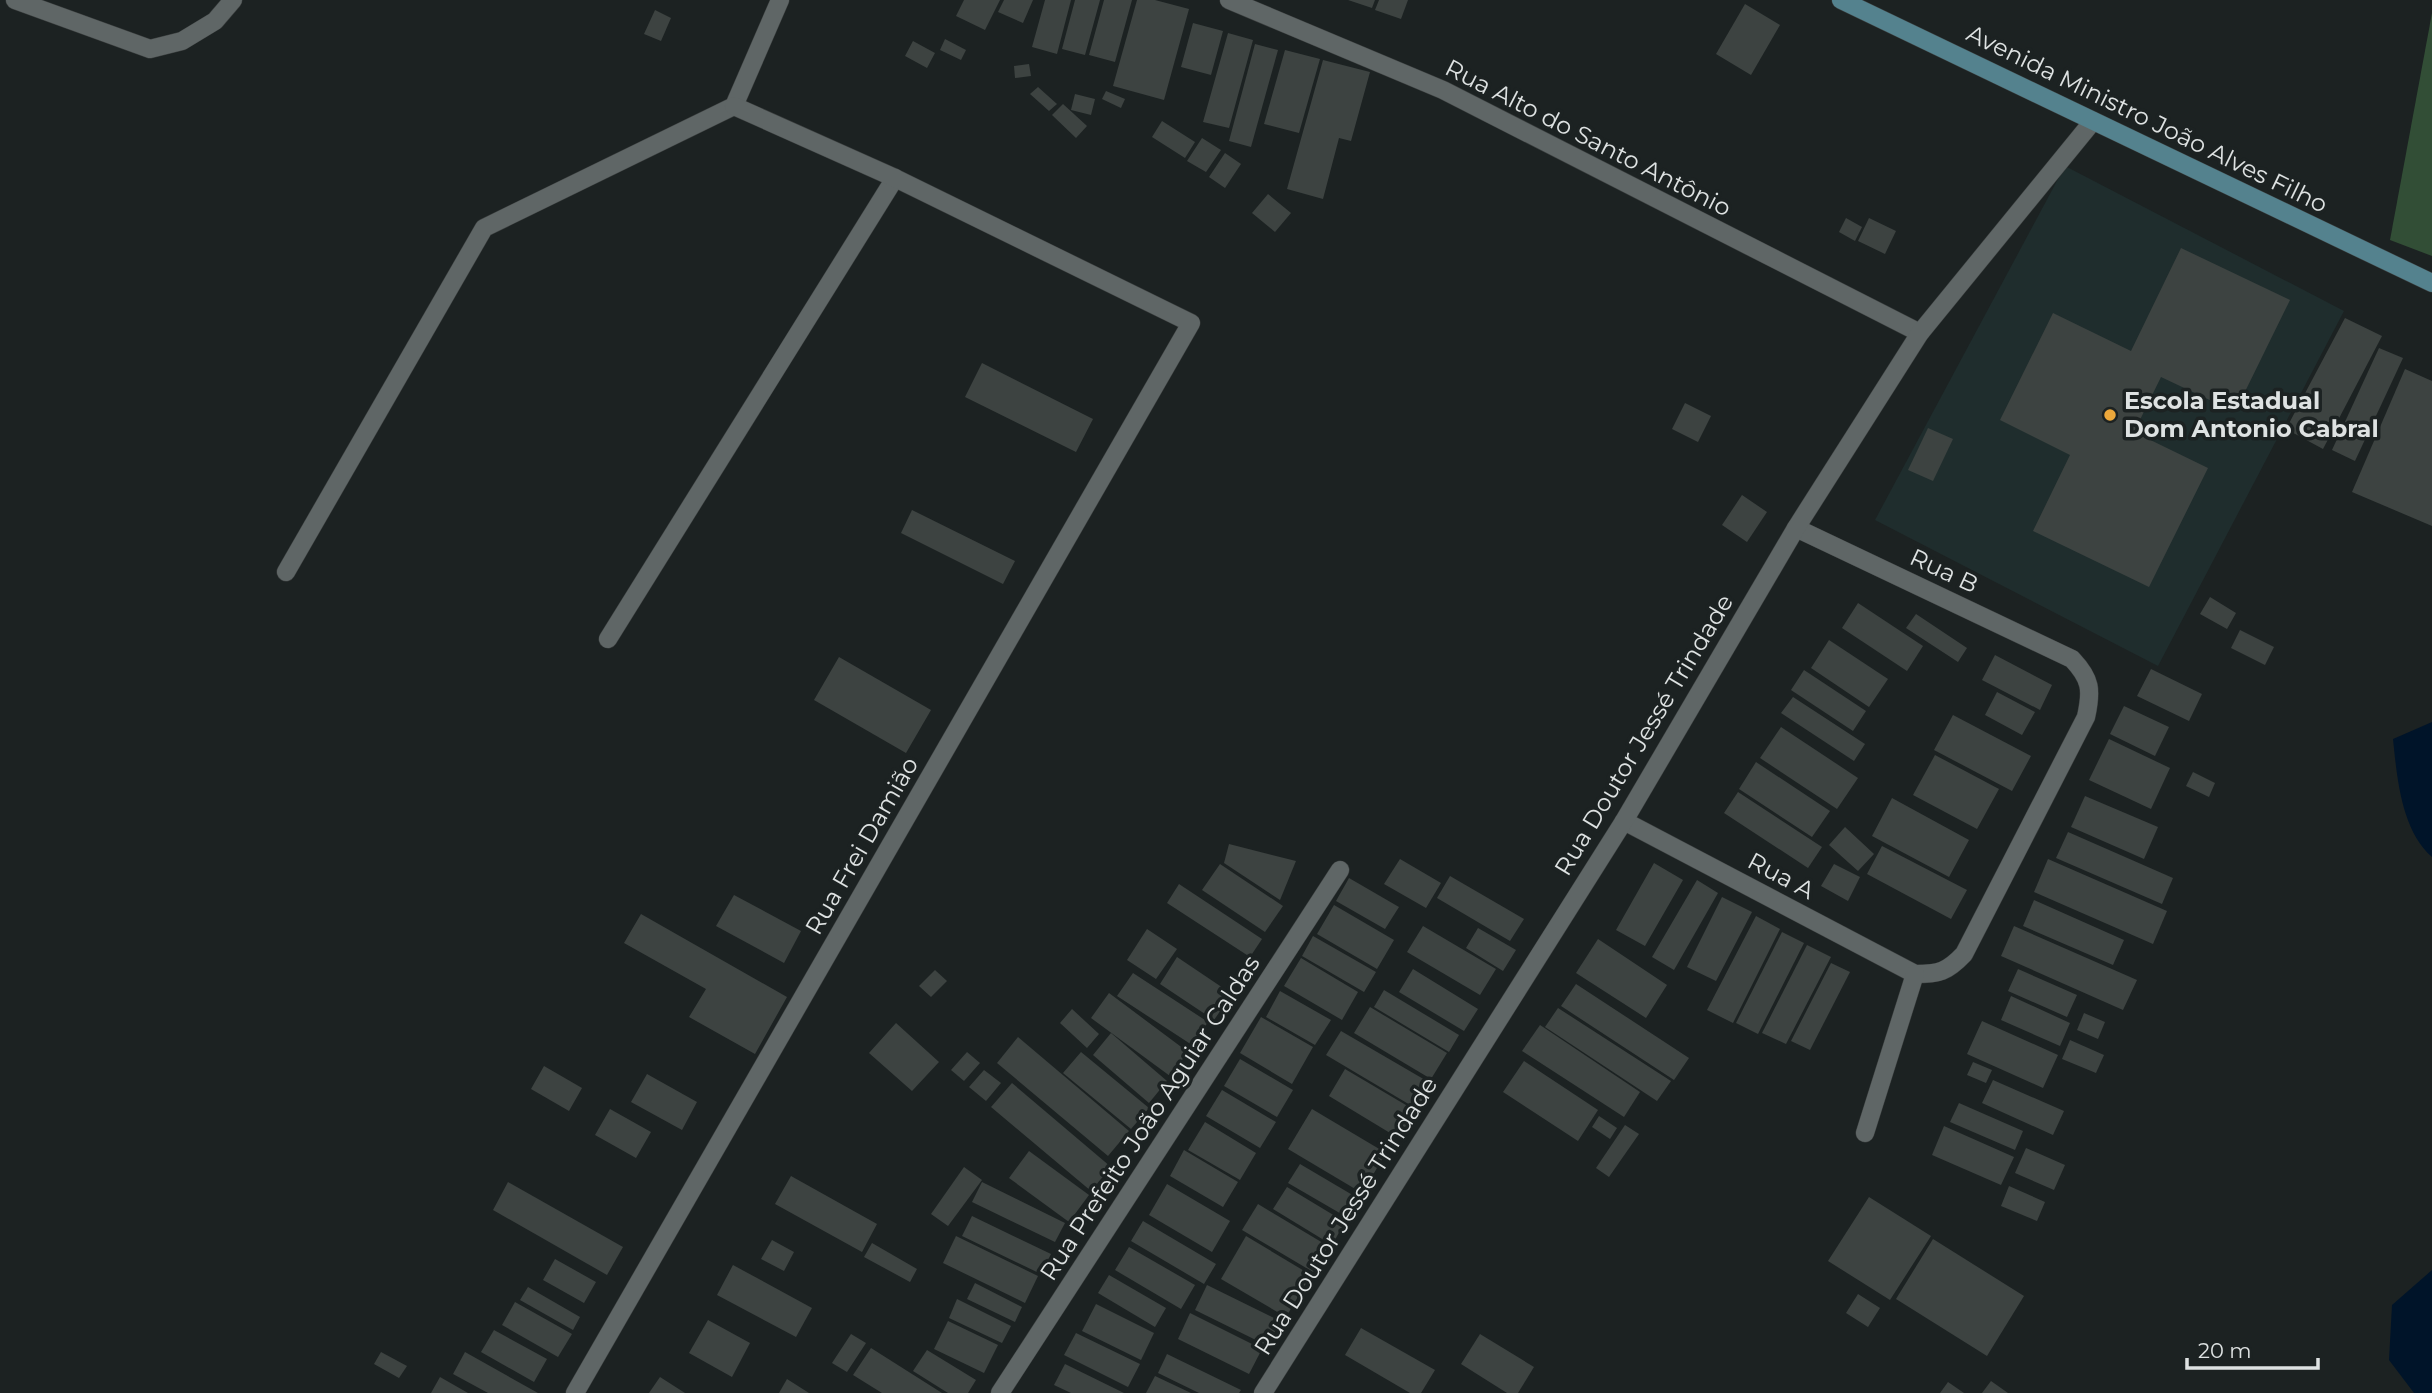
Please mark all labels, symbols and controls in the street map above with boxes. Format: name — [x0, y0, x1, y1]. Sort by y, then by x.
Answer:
street label: Avenida Ministro João Alves Filho — [1962, 18, 2332, 219]
street label: Rua Alto do Santo Antônio — [1440, 53, 1736, 222]
place label: Escola Estadual Dom Antonio Cabral — [2124, 386, 2379, 443]
marker: Escola Estadual Dom Antonio Cabral — [2102, 407, 2118, 423]
street label: Rua B — [1905, 542, 1983, 599]
street label: Rua Doutor Jessé Trindade — [1548, 589, 1739, 881]
street label: Rua Frei Damião — [799, 752, 924, 940]
street label: Rua A — [1743, 846, 1820, 905]
street label: Rua Prefeito João Aguiar Caldas — [1033, 950, 1266, 1286]
street label: Rua Doutor Jessé Trindade — [1248, 1071, 1443, 1360]
scale bar — [2187, 1326, 2318, 1370]
text: 20 m — [2198, 1338, 2252, 1363]

